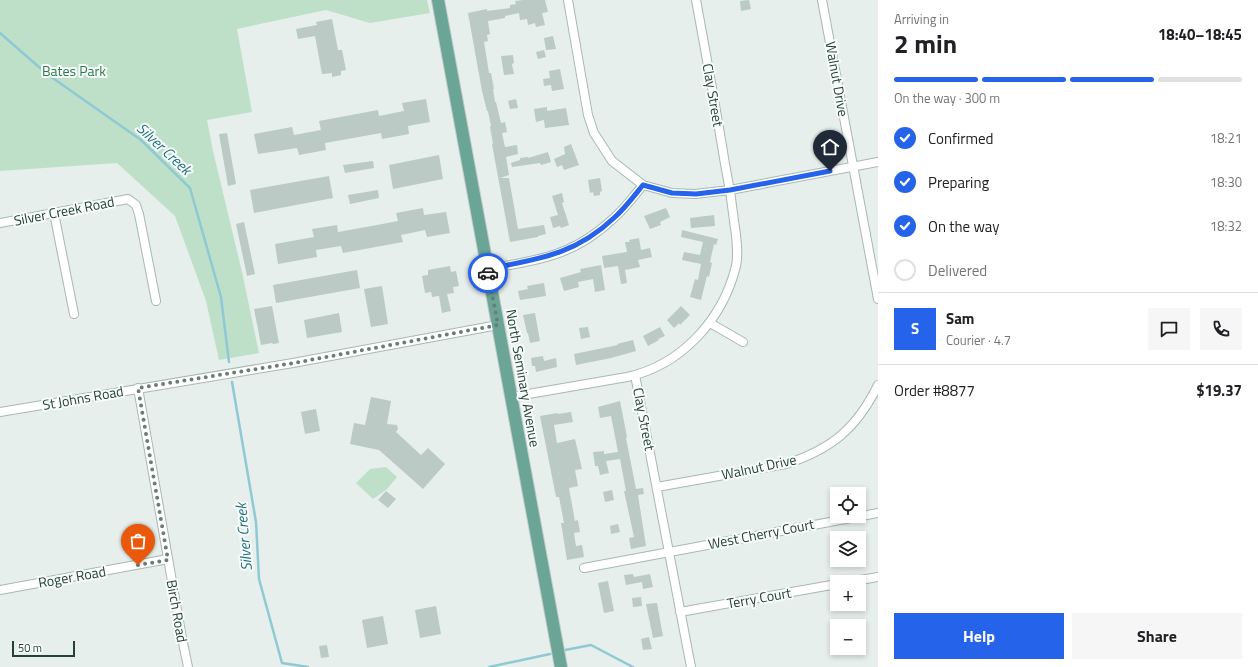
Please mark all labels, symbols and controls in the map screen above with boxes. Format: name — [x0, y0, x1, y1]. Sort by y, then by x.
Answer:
text: Arriving in — [894, 9, 949, 29]
text: 18:40–18:45 — [1158, 23, 1242, 46]
text: 2 min — [894, 24, 957, 63]
street label: Walnut Drive — [821, 40, 854, 118]
park label: Bates Park — [42, 60, 106, 81]
street label: Clay Street — [698, 62, 729, 128]
text: On the way · 300 m — [894, 88, 1000, 108]
water label: Silver Creek — [132, 117, 199, 182]
icon: check — [894, 127, 916, 149]
text: Confirmed — [928, 127, 993, 150]
text: 18:21 — [1210, 128, 1242, 148]
pin — [813, 130, 847, 171]
icon: home — [819, 136, 841, 158]
icon: check — [894, 171, 916, 193]
text: Preparing — [928, 171, 989, 194]
text: 18:30 — [1210, 172, 1242, 192]
street label: Silver Creek Road — [12, 190, 116, 231]
icon: check — [894, 215, 916, 237]
text: On the way — [928, 215, 1000, 238]
text: 18:32 — [1210, 216, 1242, 236]
courier — [468, 253, 508, 293]
text: Delivered — [928, 259, 987, 282]
icon: car — [477, 262, 499, 284]
street label: North Seminary Avenue — [501, 307, 546, 448]
text: Sam — [946, 307, 974, 330]
button: chat — [1148, 308, 1190, 350]
button: phone — [1200, 308, 1242, 350]
text: S — [911, 317, 919, 340]
text: Courier · 4.7 — [946, 330, 1011, 350]
text: Order #8877 — [894, 379, 975, 402]
text: $19.37 — [1196, 379, 1242, 402]
street label: St Johns Road — [41, 380, 125, 415]
street label: Clay Street — [628, 386, 661, 452]
street label: Walnut Drive — [720, 448, 798, 485]
map controls — [830, 487, 866, 655]
button: locate — [830, 487, 866, 523]
water label: Silver Creek — [229, 500, 258, 572]
street label: West Cherry Court — [706, 513, 816, 554]
pin — [121, 524, 155, 565]
icon: bag — [127, 530, 149, 552]
button: layers — [830, 531, 866, 567]
street label: Roger Road — [36, 560, 107, 593]
button: + — [830, 575, 866, 611]
street label: Birch Road — [162, 578, 193, 644]
street label: Terry Court — [725, 582, 793, 613]
button: Help — [894, 613, 1064, 659]
button: Share — [1072, 613, 1242, 659]
button: − — [830, 619, 866, 655]
scale bar — [12, 639, 75, 658]
text: 50 m — [18, 640, 42, 656]

